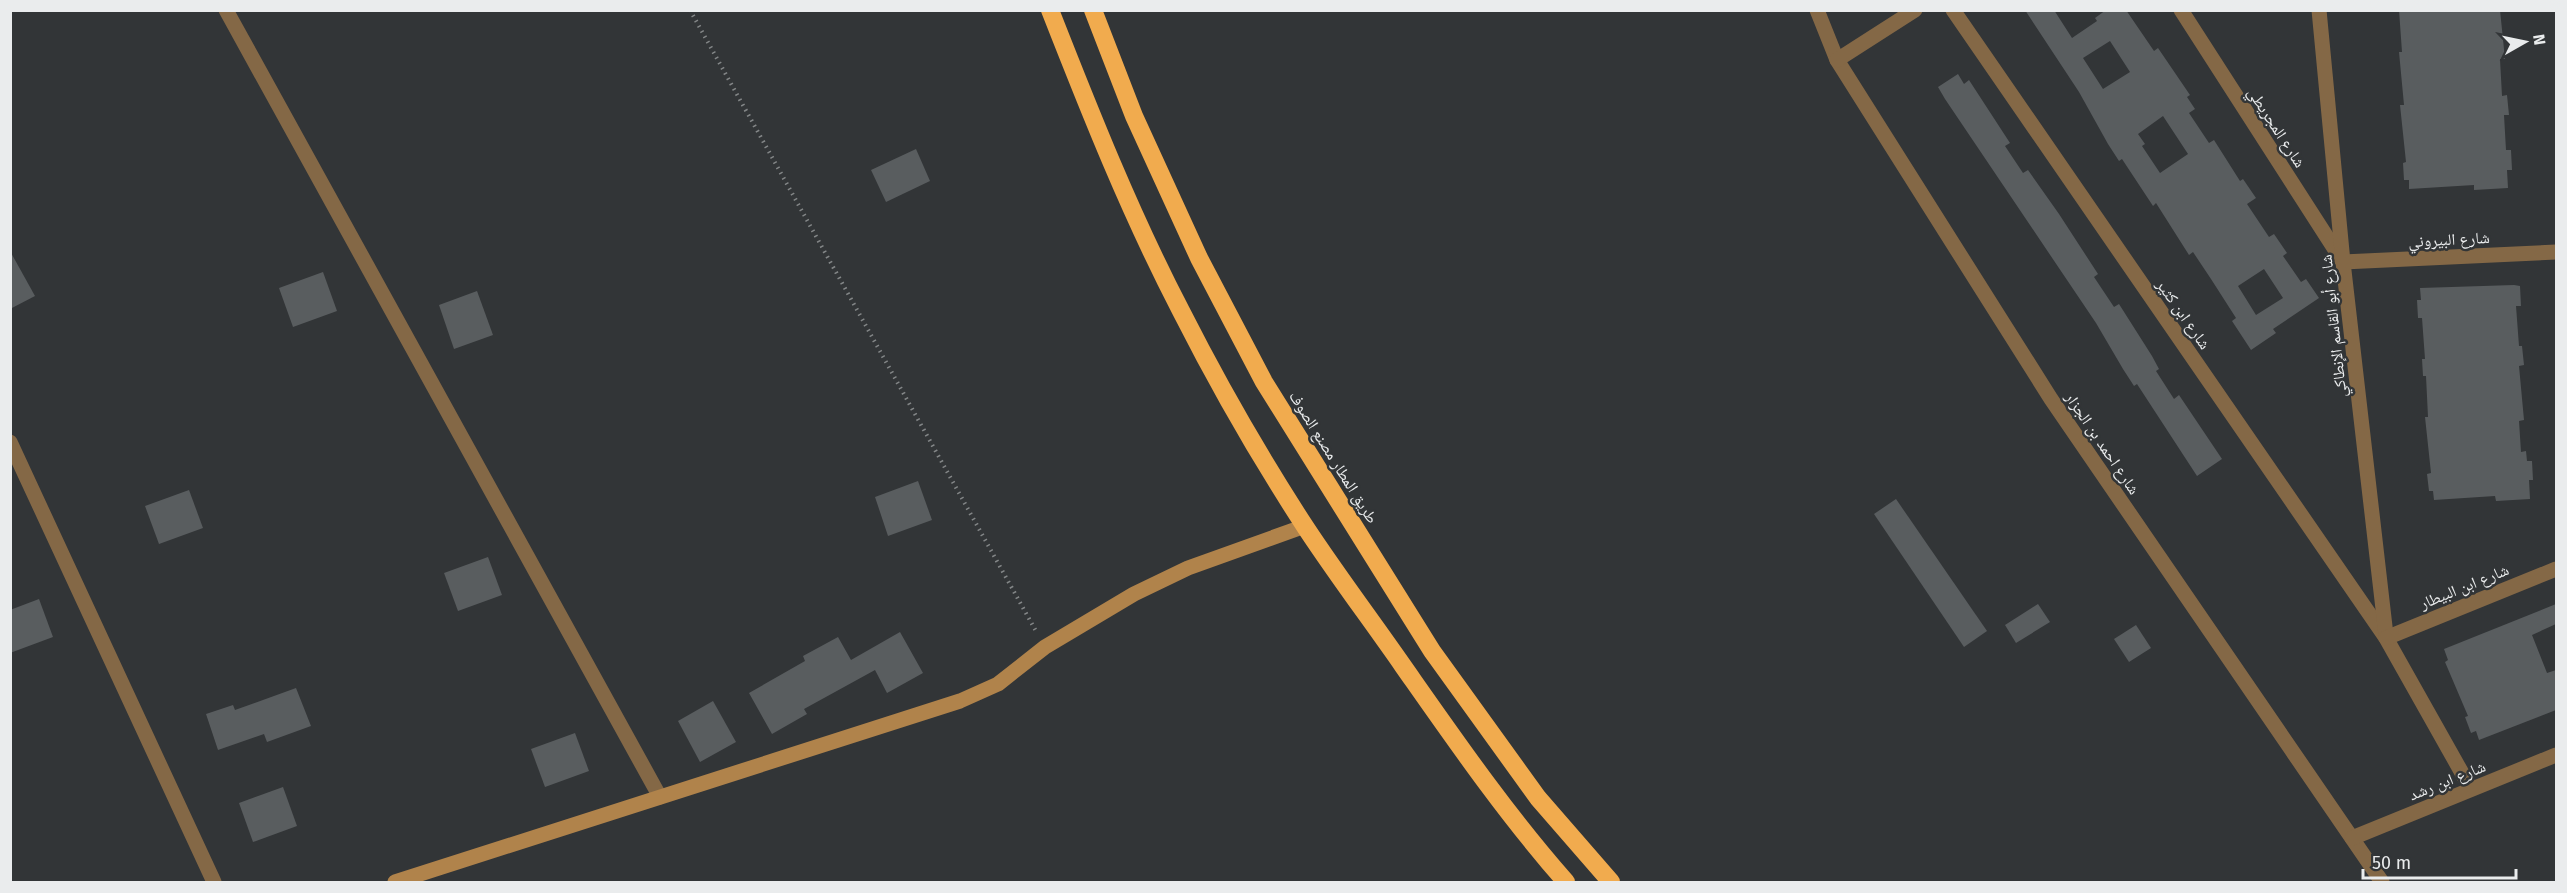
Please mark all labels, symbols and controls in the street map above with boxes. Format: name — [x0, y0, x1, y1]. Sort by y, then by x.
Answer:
north arrow — [2495, 12, 2555, 72]
text: N — [2529, 33, 2550, 46]
street label: شارع المجريطي — [2241, 83, 2310, 173]
street label: شارع البيروني — [2408, 228, 2490, 254]
street label: شارع أبو القاسم الإنطاكي — [2317, 253, 2353, 398]
street label: شارع ابن كثير — [2151, 275, 2215, 354]
street label: طريق المطار مصنع الصوف — [1284, 388, 1382, 527]
street label: شارع احمد بن الجزار — [2060, 388, 2144, 499]
street label: شارع ابن البيطار — [2416, 560, 2512, 614]
street label: شارع ابن رشد — [2406, 757, 2489, 805]
scale bar — [2363, 842, 2516, 880]
text: 50 m — [2372, 852, 2411, 874]

